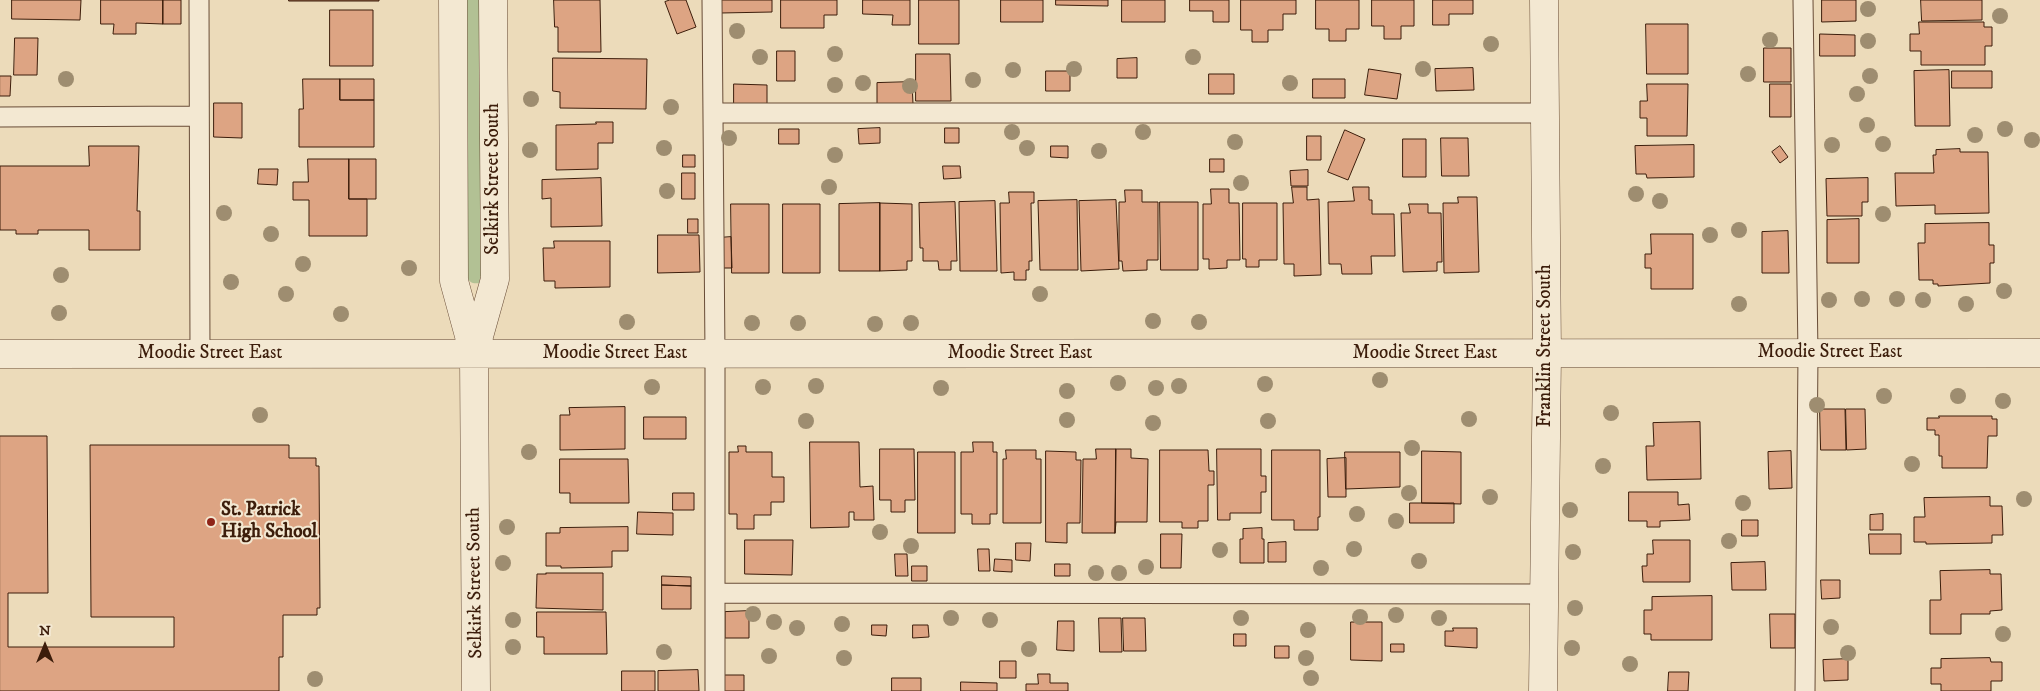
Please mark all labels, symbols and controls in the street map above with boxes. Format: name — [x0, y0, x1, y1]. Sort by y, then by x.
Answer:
street label: Selkirk Street South — [483, 103, 505, 255]
street label: Franklin Street South — [1535, 264, 1557, 428]
street label: Moodie Street East — [1758, 342, 1902, 364]
street label: Moodie Street East — [138, 343, 282, 365]
street label: Moodie Street East — [543, 343, 687, 365]
street label: Moodie Street East — [948, 343, 1092, 365]
street label: Moodie Street East — [1353, 343, 1497, 365]
place label: St. Patrick High School — [221, 500, 317, 544]
street label: Selkirk Street South — [463, 507, 489, 659]
marker: St. Patrick High School — [205, 516, 217, 528]
north arrow — [20, 621, 70, 671]
text: N — [39, 622, 51, 640]

